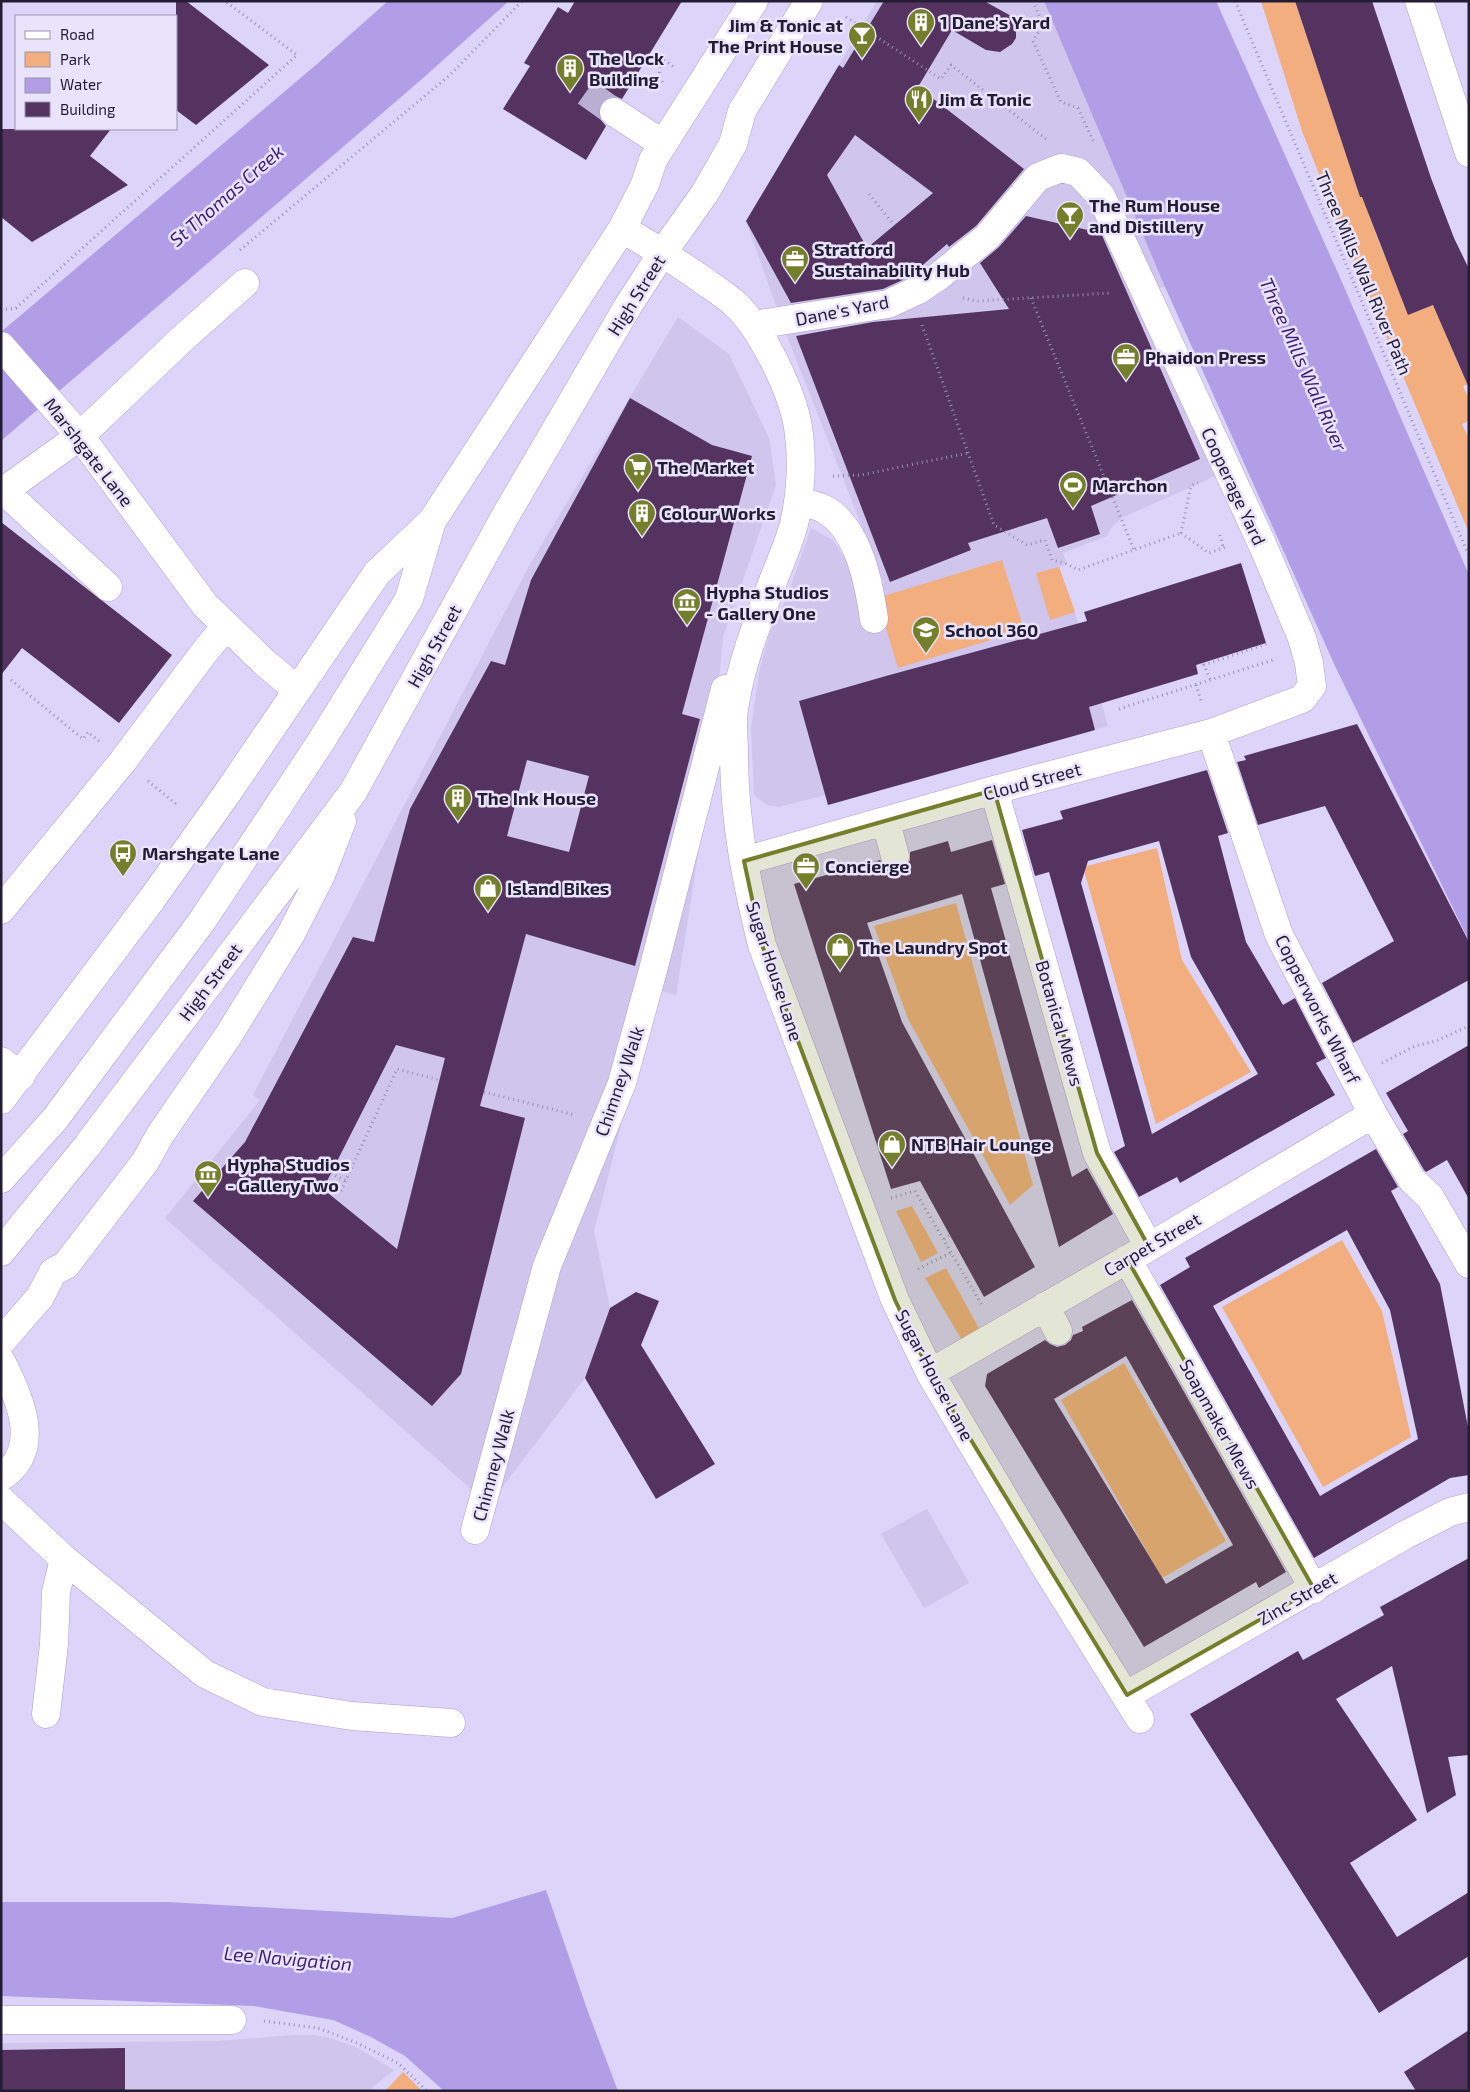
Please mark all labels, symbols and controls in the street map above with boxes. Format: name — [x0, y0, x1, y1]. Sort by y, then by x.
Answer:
building icon: 1 Dane's Yard — [906, 7, 936, 46]
place label: 1 Dane's Yard — [940, 11, 1050, 33]
place label: Jim & Tonic at The Print House — [708, 14, 844, 57]
legend — [15, 15, 178, 130]
bar icon: Jim & Tonic at The Print House — [847, 20, 877, 59]
text: Road — [60, 25, 95, 43]
place label: The Lock Building — [589, 47, 664, 90]
text: Park — [60, 50, 91, 68]
building icon: The Lock Building — [555, 53, 585, 92]
text: Water — [60, 75, 102, 93]
restaurant icon: Jim & Tonic — [904, 84, 934, 123]
place label: Jim & Tonic — [938, 88, 1031, 110]
text: Building — [60, 100, 116, 118]
water label: St Thomas Creek — [164, 139, 288, 251]
street label: Three Mills Wall River Path — [1311, 168, 1417, 378]
place label: The Rum House and Distillery — [1089, 194, 1220, 237]
bar icon: The Rum House and Distillery — [1055, 200, 1085, 239]
place label: Stratford Sustainability Hub — [814, 238, 970, 281]
office icon: Stratford Sustainability Hub — [780, 244, 810, 283]
street label: High Street — [603, 250, 670, 339]
water label: Three Mills Wall River — [1255, 274, 1353, 455]
street label: Dane's Yard — [793, 290, 891, 330]
office icon: Phaidon Press — [1111, 342, 1141, 381]
place label: Phaidon Press — [1145, 346, 1266, 368]
street label: Marshgate Lane — [40, 393, 138, 511]
street label: Cooperage Yard — [1197, 424, 1271, 548]
supermarket icon: The Market — [623, 452, 653, 491]
place label: The Market — [657, 456, 755, 478]
sports icon: Marchon — [1058, 470, 1088, 509]
place label: Marchon — [1092, 474, 1168, 496]
building icon: Colour Works — [627, 498, 657, 537]
place label: Colour Works — [661, 502, 776, 524]
place label: Hypha Studios - Gallery One — [706, 581, 829, 624]
museum icon: Hypha Studios - Gallery One — [672, 587, 702, 626]
street label: High Street — [402, 601, 466, 691]
school or university icon: School 360 — [911, 615, 941, 654]
place label: School 360 — [945, 619, 1038, 641]
street label: Cloud Street — [981, 757, 1083, 805]
building icon: The Ink House — [443, 783, 473, 822]
place label: The Ink House — [477, 787, 596, 809]
bus stop icon: Marshgate Lane — [108, 838, 138, 877]
place label: Marshgate Lane — [142, 842, 280, 864]
office icon: Concierge — [791, 851, 821, 890]
place label: Concierge — [825, 855, 909, 877]
shop icon: Island Bikes — [473, 873, 503, 912]
place label: Island Bikes — [507, 877, 609, 899]
street label: Sugar House Lane — [742, 898, 808, 1044]
street label: Copperworks Wharf — [1271, 931, 1366, 1088]
shop icon: The Laundry Spot — [825, 932, 855, 971]
place label: The Laundry Spot — [859, 936, 1008, 958]
street label: High Street — [174, 939, 246, 1025]
street label: Botanical Mews — [1032, 957, 1088, 1089]
street label: Chimney Walk — [590, 1023, 648, 1139]
shop icon: NTB Hair Lounge — [877, 1129, 907, 1168]
place label: NTB Hair Lounge — [911, 1133, 1051, 1155]
place label: Hypha Studios - Gallery Two — [227, 1153, 350, 1196]
museum icon: Hypha Studios - Gallery Two — [193, 1159, 223, 1198]
street label: Carpet Street — [1100, 1207, 1205, 1281]
street label: Sugar House Lane — [891, 1306, 979, 1444]
street label: Soapmaker Mews — [1175, 1355, 1265, 1493]
street label: Chimney Walk — [467, 1407, 519, 1523]
street label: Zinc Street — [1253, 1566, 1341, 1630]
water label: Lee Navigation — [223, 1941, 353, 1975]

